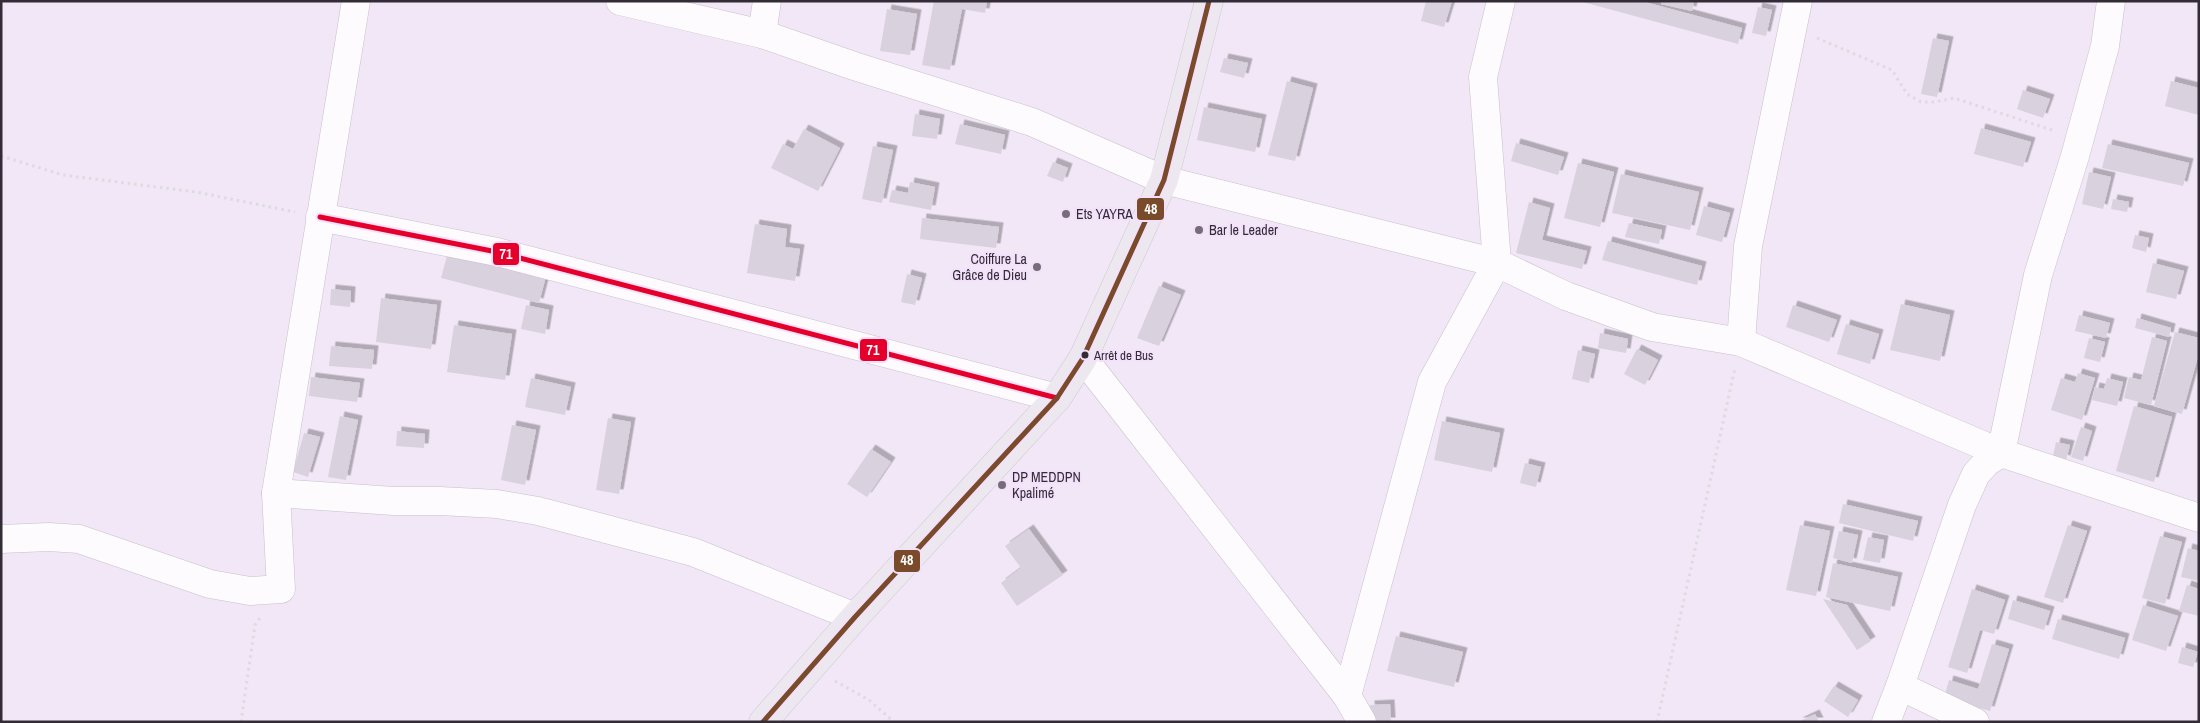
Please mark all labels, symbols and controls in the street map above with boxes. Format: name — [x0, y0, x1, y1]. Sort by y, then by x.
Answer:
line badge: 48 — [1136, 197, 1165, 221]
text: 48 — [1145, 200, 1157, 218]
place label: Ets YAYRA — [1076, 205, 1133, 223]
marker: Ets YAYRA — [1060, 208, 1072, 220]
place label: Bar le Leader — [1209, 221, 1278, 239]
marker: Bar le Leader — [1193, 224, 1205, 236]
line badge: 71 — [492, 242, 520, 266]
text: 71 — [500, 245, 513, 263]
place label: Coiffure La Grâce de Dieu — [952, 250, 1028, 284]
marker: Coiffure La Grâce de Dieu — [1031, 261, 1043, 273]
line badge: 71 — [859, 338, 888, 362]
text: 71 — [867, 341, 880, 359]
place label: Arrêt de Bus — [1093, 347, 1153, 364]
marker: Arrêt de Bus — [1080, 350, 1090, 360]
place label: DP MEDDPN Kpalimé — [1012, 468, 1081, 502]
marker: DP MEDDPN Kpalimé — [996, 479, 1008, 491]
line badge: 48 — [893, 549, 921, 573]
text: 48 — [901, 551, 913, 569]

